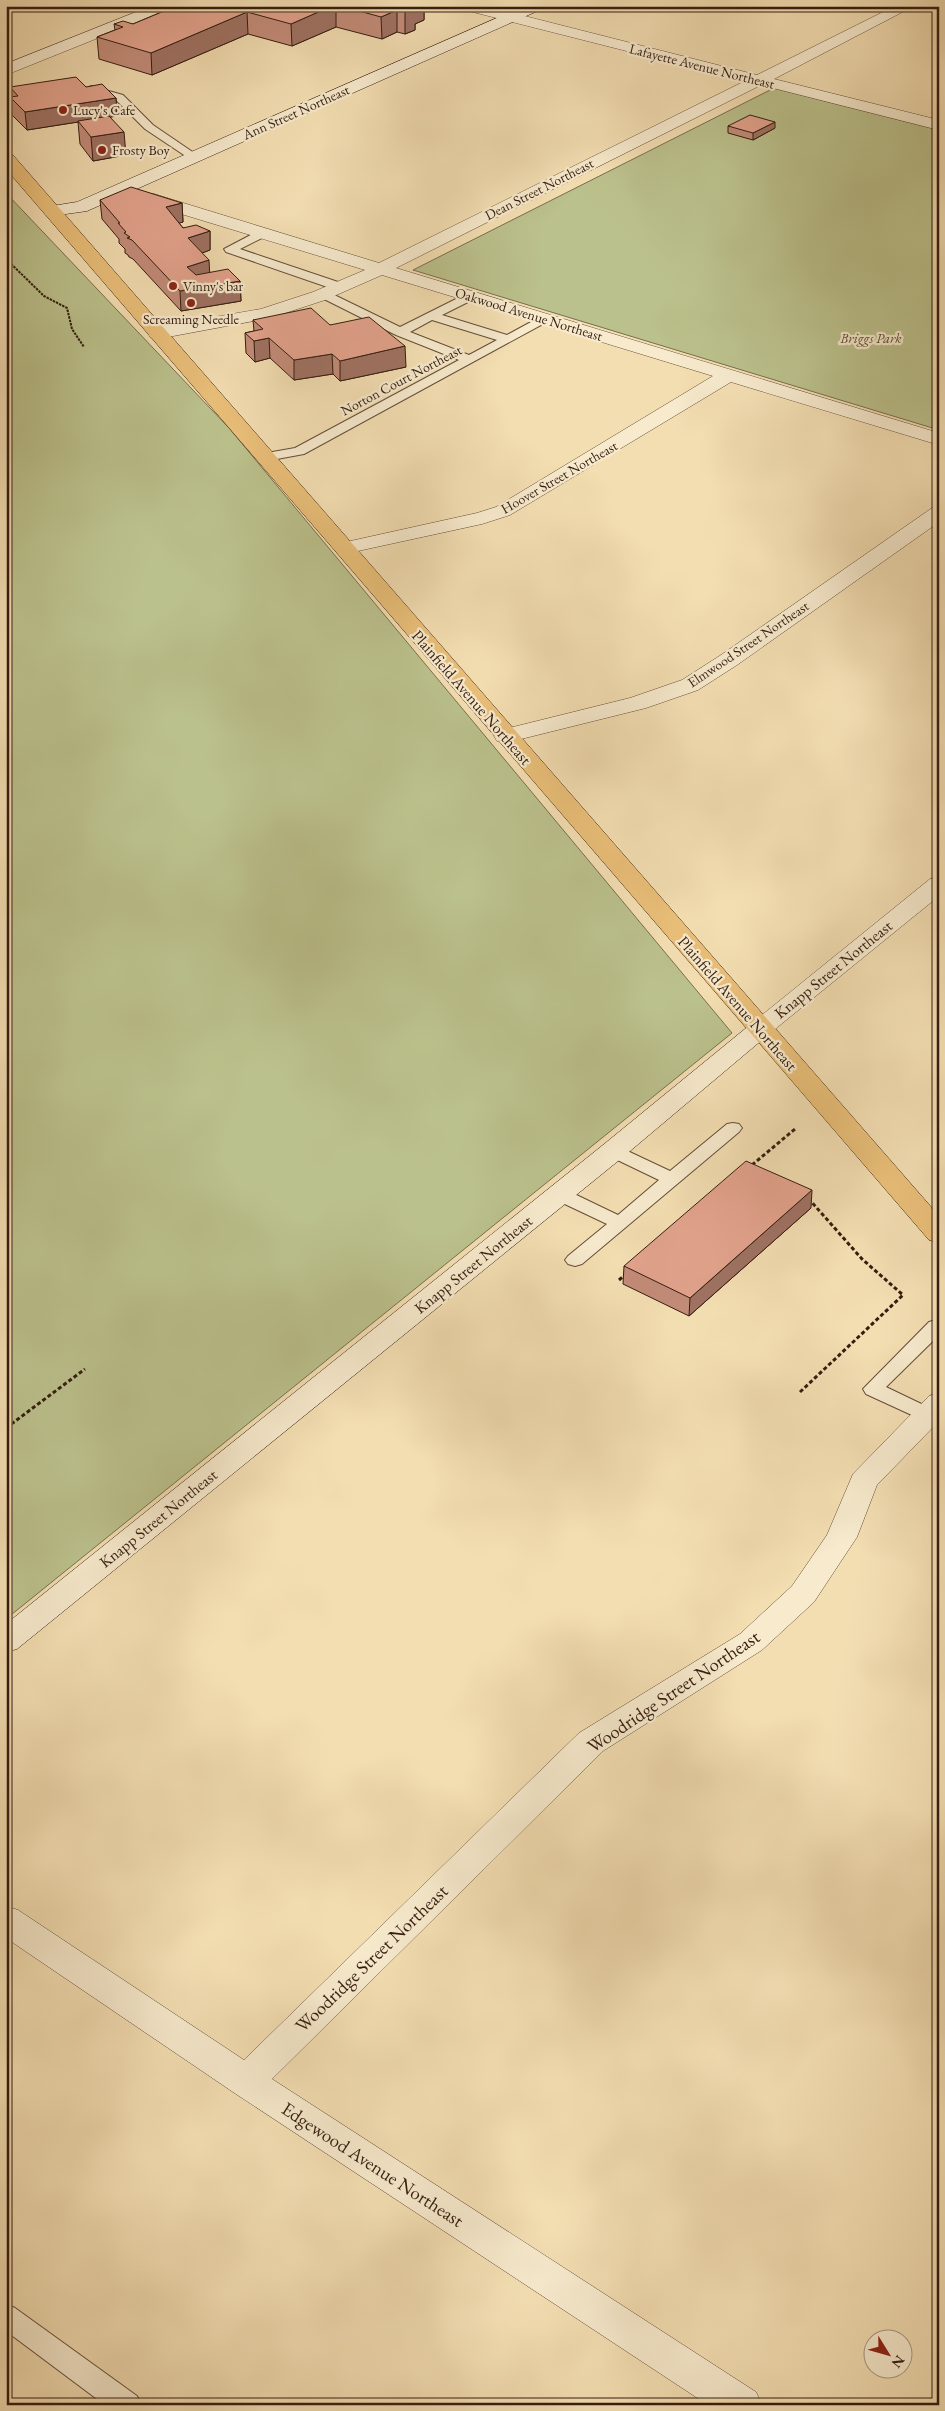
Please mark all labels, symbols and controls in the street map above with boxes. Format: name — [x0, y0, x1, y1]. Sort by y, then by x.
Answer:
street label: Lafayette Avenue Northeast — [628, 39, 777, 93]
street label: Ann Street Northeast — [239, 80, 353, 144]
place label: Lucy's Cafe — [73, 101, 136, 119]
marker: Lucy's Cafe — [57, 104, 69, 116]
place label: Frosty Boy — [112, 141, 170, 159]
marker: Frosty Boy — [96, 144, 108, 156]
street label: Dean Street Northeast — [482, 154, 597, 224]
place label: Vinny's bar — [183, 277, 244, 295]
marker: Vinny's bar — [167, 280, 179, 292]
street label: Oakwood Avenue Northeast — [453, 283, 605, 345]
marker: Screaming Needle — [185, 297, 197, 309]
place label: Screaming Needle — [143, 310, 240, 328]
park label: Briggs Park — [839, 329, 902, 347]
street label: Norton Court Northeast — [337, 340, 465, 420]
street label: Hoover Street Northeast — [498, 436, 621, 518]
street label: Elmwood Street Northeast — [684, 596, 813, 691]
street label: Plainfield Avenue Northeast — [407, 625, 536, 769]
street label: Knapp Street Northeast — [770, 915, 897, 1023]
street label: Plainfield Avenue Northeast — [673, 931, 802, 1075]
street label: Knapp Street Northeast — [410, 1210, 537, 1318]
street label: Knapp Street Northeast — [95, 1464, 222, 1572]
street label: Woodridge Street Northeast — [582, 1624, 765, 1759]
street label: Woodridge Street Northeast — [290, 1879, 453, 2038]
street label: Edgewood Avenue Northeast — [277, 2096, 469, 2233]
north arrow — [862, 2328, 912, 2378]
text: N — [887, 2352, 909, 2372]

